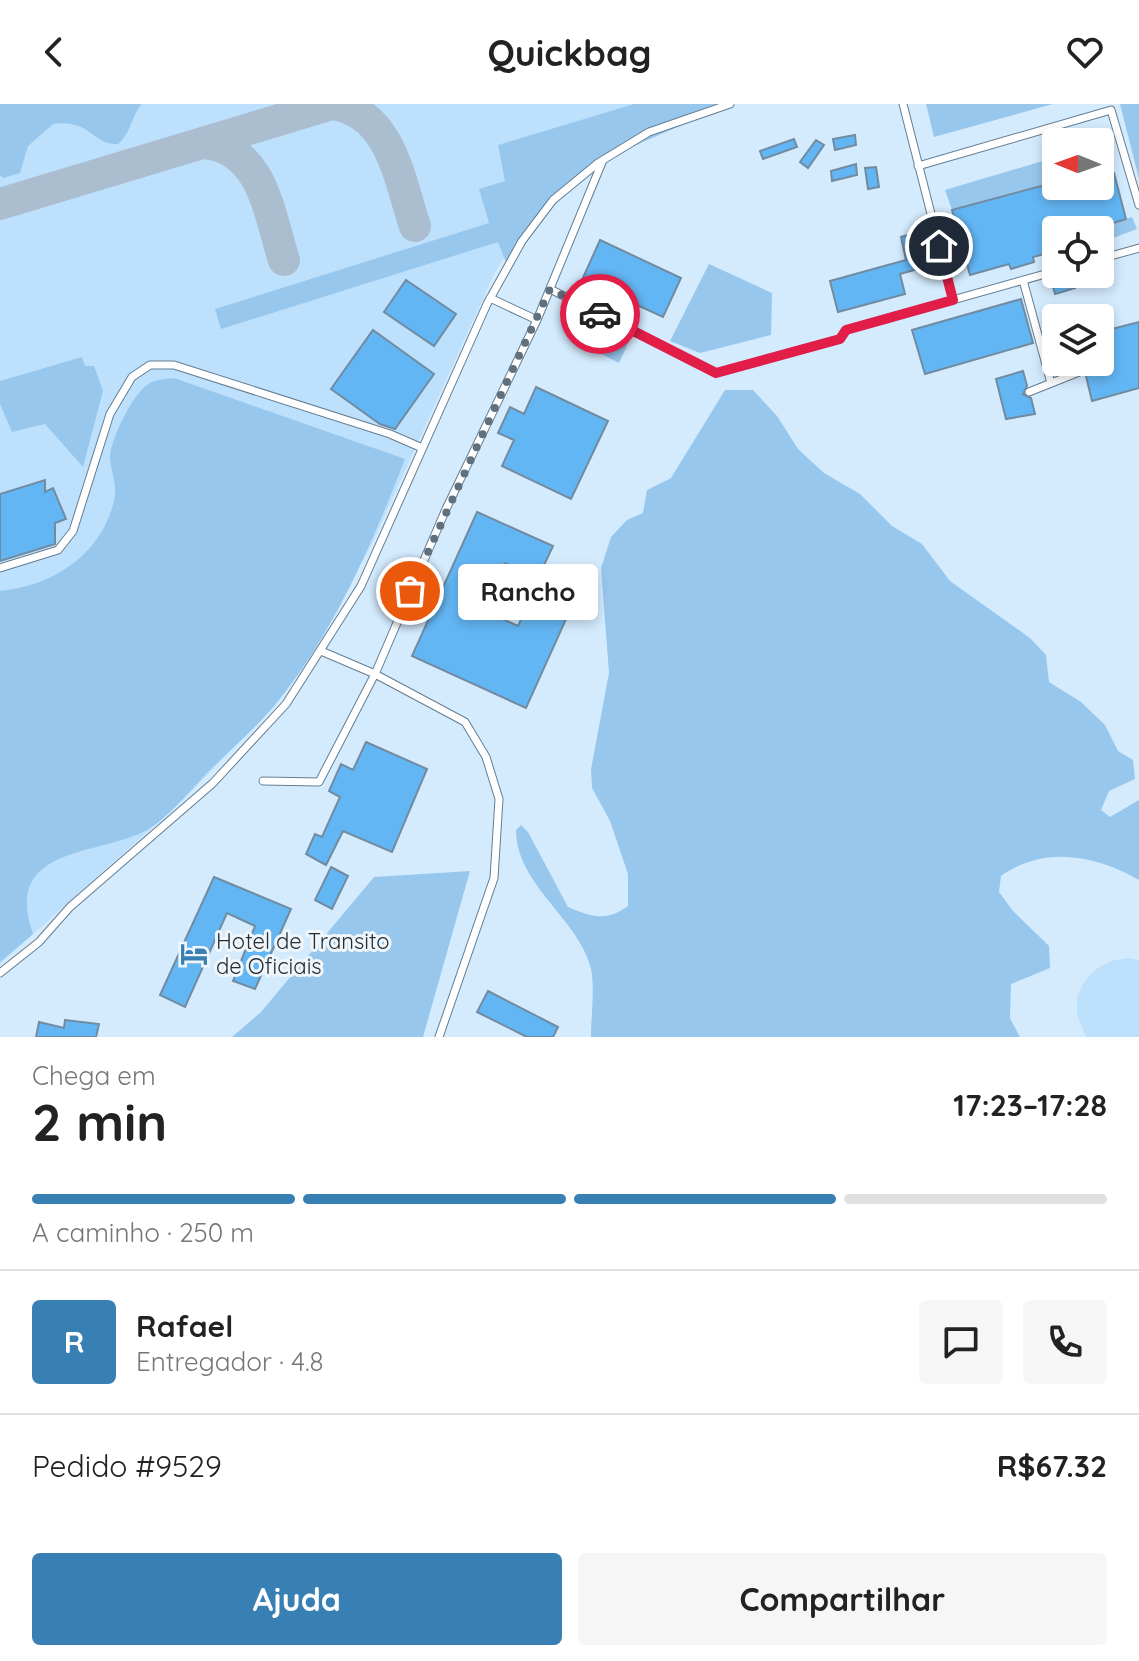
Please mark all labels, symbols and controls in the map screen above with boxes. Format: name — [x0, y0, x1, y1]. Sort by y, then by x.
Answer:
icon: back — [32, 30, 76, 74]
text: Quickbag — [487, 30, 652, 75]
icon: heart — [1063, 30, 1107, 74]
north arrow — [1042, 128, 1114, 200]
map controls — [1042, 128, 1114, 376]
pin — [905, 212, 973, 280]
button: locate — [1042, 216, 1114, 288]
icon: home — [917, 224, 961, 268]
courier — [560, 274, 640, 354]
icon: car — [578, 292, 622, 336]
button: layers — [1042, 304, 1114, 376]
pin — [376, 557, 444, 625]
callout: Rancho — [458, 563, 598, 619]
icon: bag — [388, 569, 432, 613]
text: Rancho — [481, 575, 575, 608]
place label: Hotel de Transito de Oficiais — [216, 927, 390, 980]
hotel icon: Hotel de Transito de Oficiais — [179, 939, 209, 969]
text: Chega em — [32, 1059, 156, 1092]
text: 17:23–17:28 — [953, 1086, 1107, 1124]
text: 2 min — [32, 1089, 167, 1154]
text: A caminho · 250 m — [32, 1216, 254, 1249]
button: chat — [919, 1300, 1003, 1384]
button: phone — [1023, 1300, 1107, 1384]
text: Rafael — [136, 1307, 233, 1345]
text: R — [64, 1323, 84, 1361]
text: Entregador · 4.8 — [136, 1345, 324, 1378]
text: Pedido #9529 — [32, 1447, 222, 1485]
text: R$67.32 — [997, 1447, 1107, 1485]
button: Ajuda — [32, 1553, 562, 1645]
button: Compartilhar — [578, 1553, 1107, 1645]

